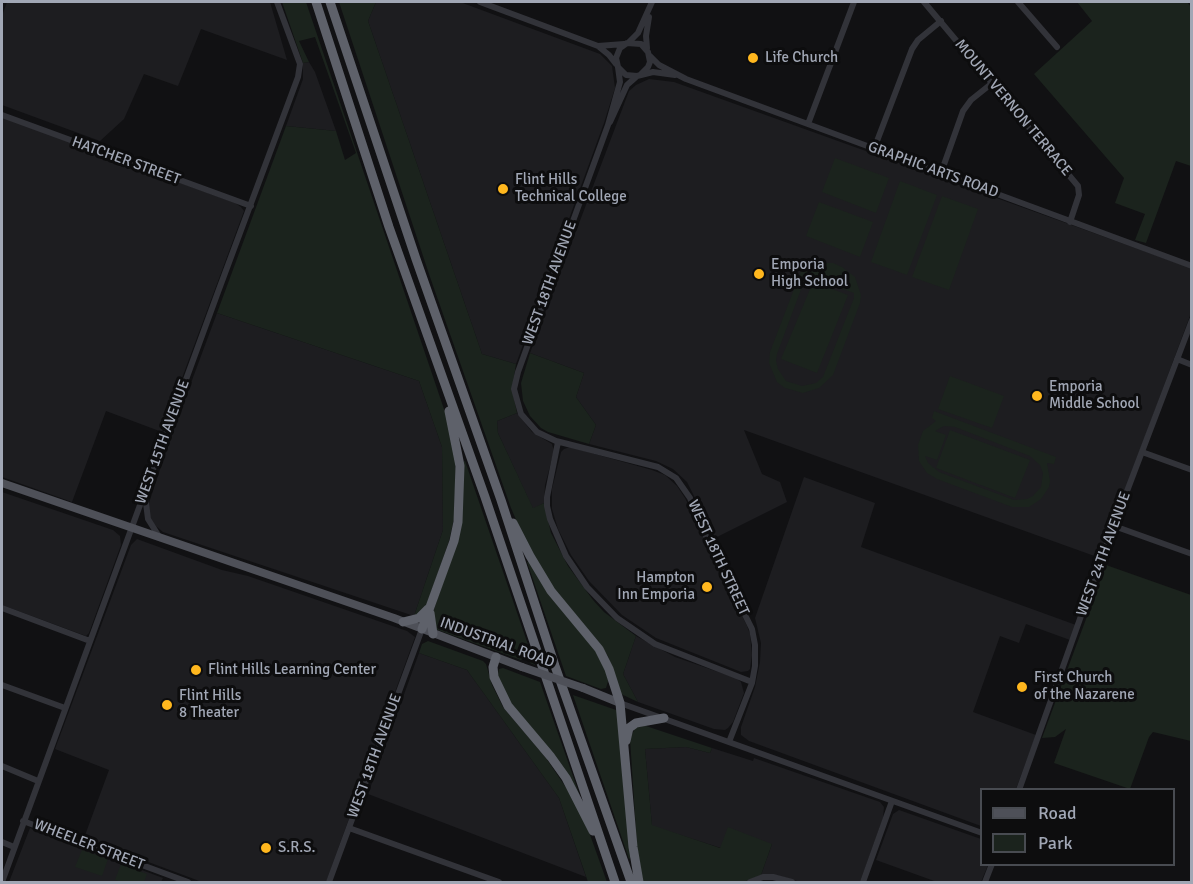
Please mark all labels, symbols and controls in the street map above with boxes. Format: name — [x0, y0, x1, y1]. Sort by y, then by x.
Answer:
street label: MOUNT VERNON TERRACE — [951, 36, 1075, 180]
place label: Life Church — [765, 49, 838, 67]
marker: Life Church — [746, 51, 760, 65]
street label: HATCHER STREET — [69, 133, 183, 189]
street label: GRAPHIC ARTS ROAD — [865, 138, 1001, 202]
place label: Flint Hills Technical College — [515, 171, 627, 206]
marker: Flint Hills Technical College — [496, 182, 510, 196]
street label: WEST 18TH AVENUE — [519, 218, 581, 348]
place label: Emporia High School — [771, 256, 848, 291]
marker: Emporia High School — [752, 267, 766, 281]
street label: WEST 15TH AVENUE — [132, 377, 194, 507]
place label: Emporia Middle School — [1049, 378, 1140, 413]
marker: Emporia Middle School — [1030, 389, 1044, 403]
street label: WEST 24TH AVENUE — [1073, 489, 1135, 619]
street label: WEST 18TH STREET — [683, 497, 753, 619]
place label: Hampton Inn Emporia — [617, 569, 695, 604]
marker: Hampton Inn Emporia — [700, 580, 714, 594]
street label: INDUSTRIAL ROAD — [437, 614, 557, 672]
place label: Flint Hills Learning Center — [208, 661, 376, 679]
marker: Flint Hills Learning Center — [189, 663, 203, 677]
place label: First Church of the Nazarene — [1034, 669, 1135, 704]
marker: First Church of the Nazarene — [1015, 680, 1029, 694]
place label: Flint Hills 8 Theater — [179, 687, 241, 722]
street label: WEST 18TH AVENUE — [344, 691, 406, 821]
marker: Flint Hills 8 Theater — [160, 698, 174, 712]
legend — [980, 788, 1175, 866]
text: Road — [1038, 802, 1077, 824]
street label: WHEELER STREET — [31, 816, 147, 874]
text: Park — [1038, 832, 1073, 854]
place label: S.R.S. — [278, 839, 316, 857]
marker: S.R.S. — [259, 841, 273, 855]

